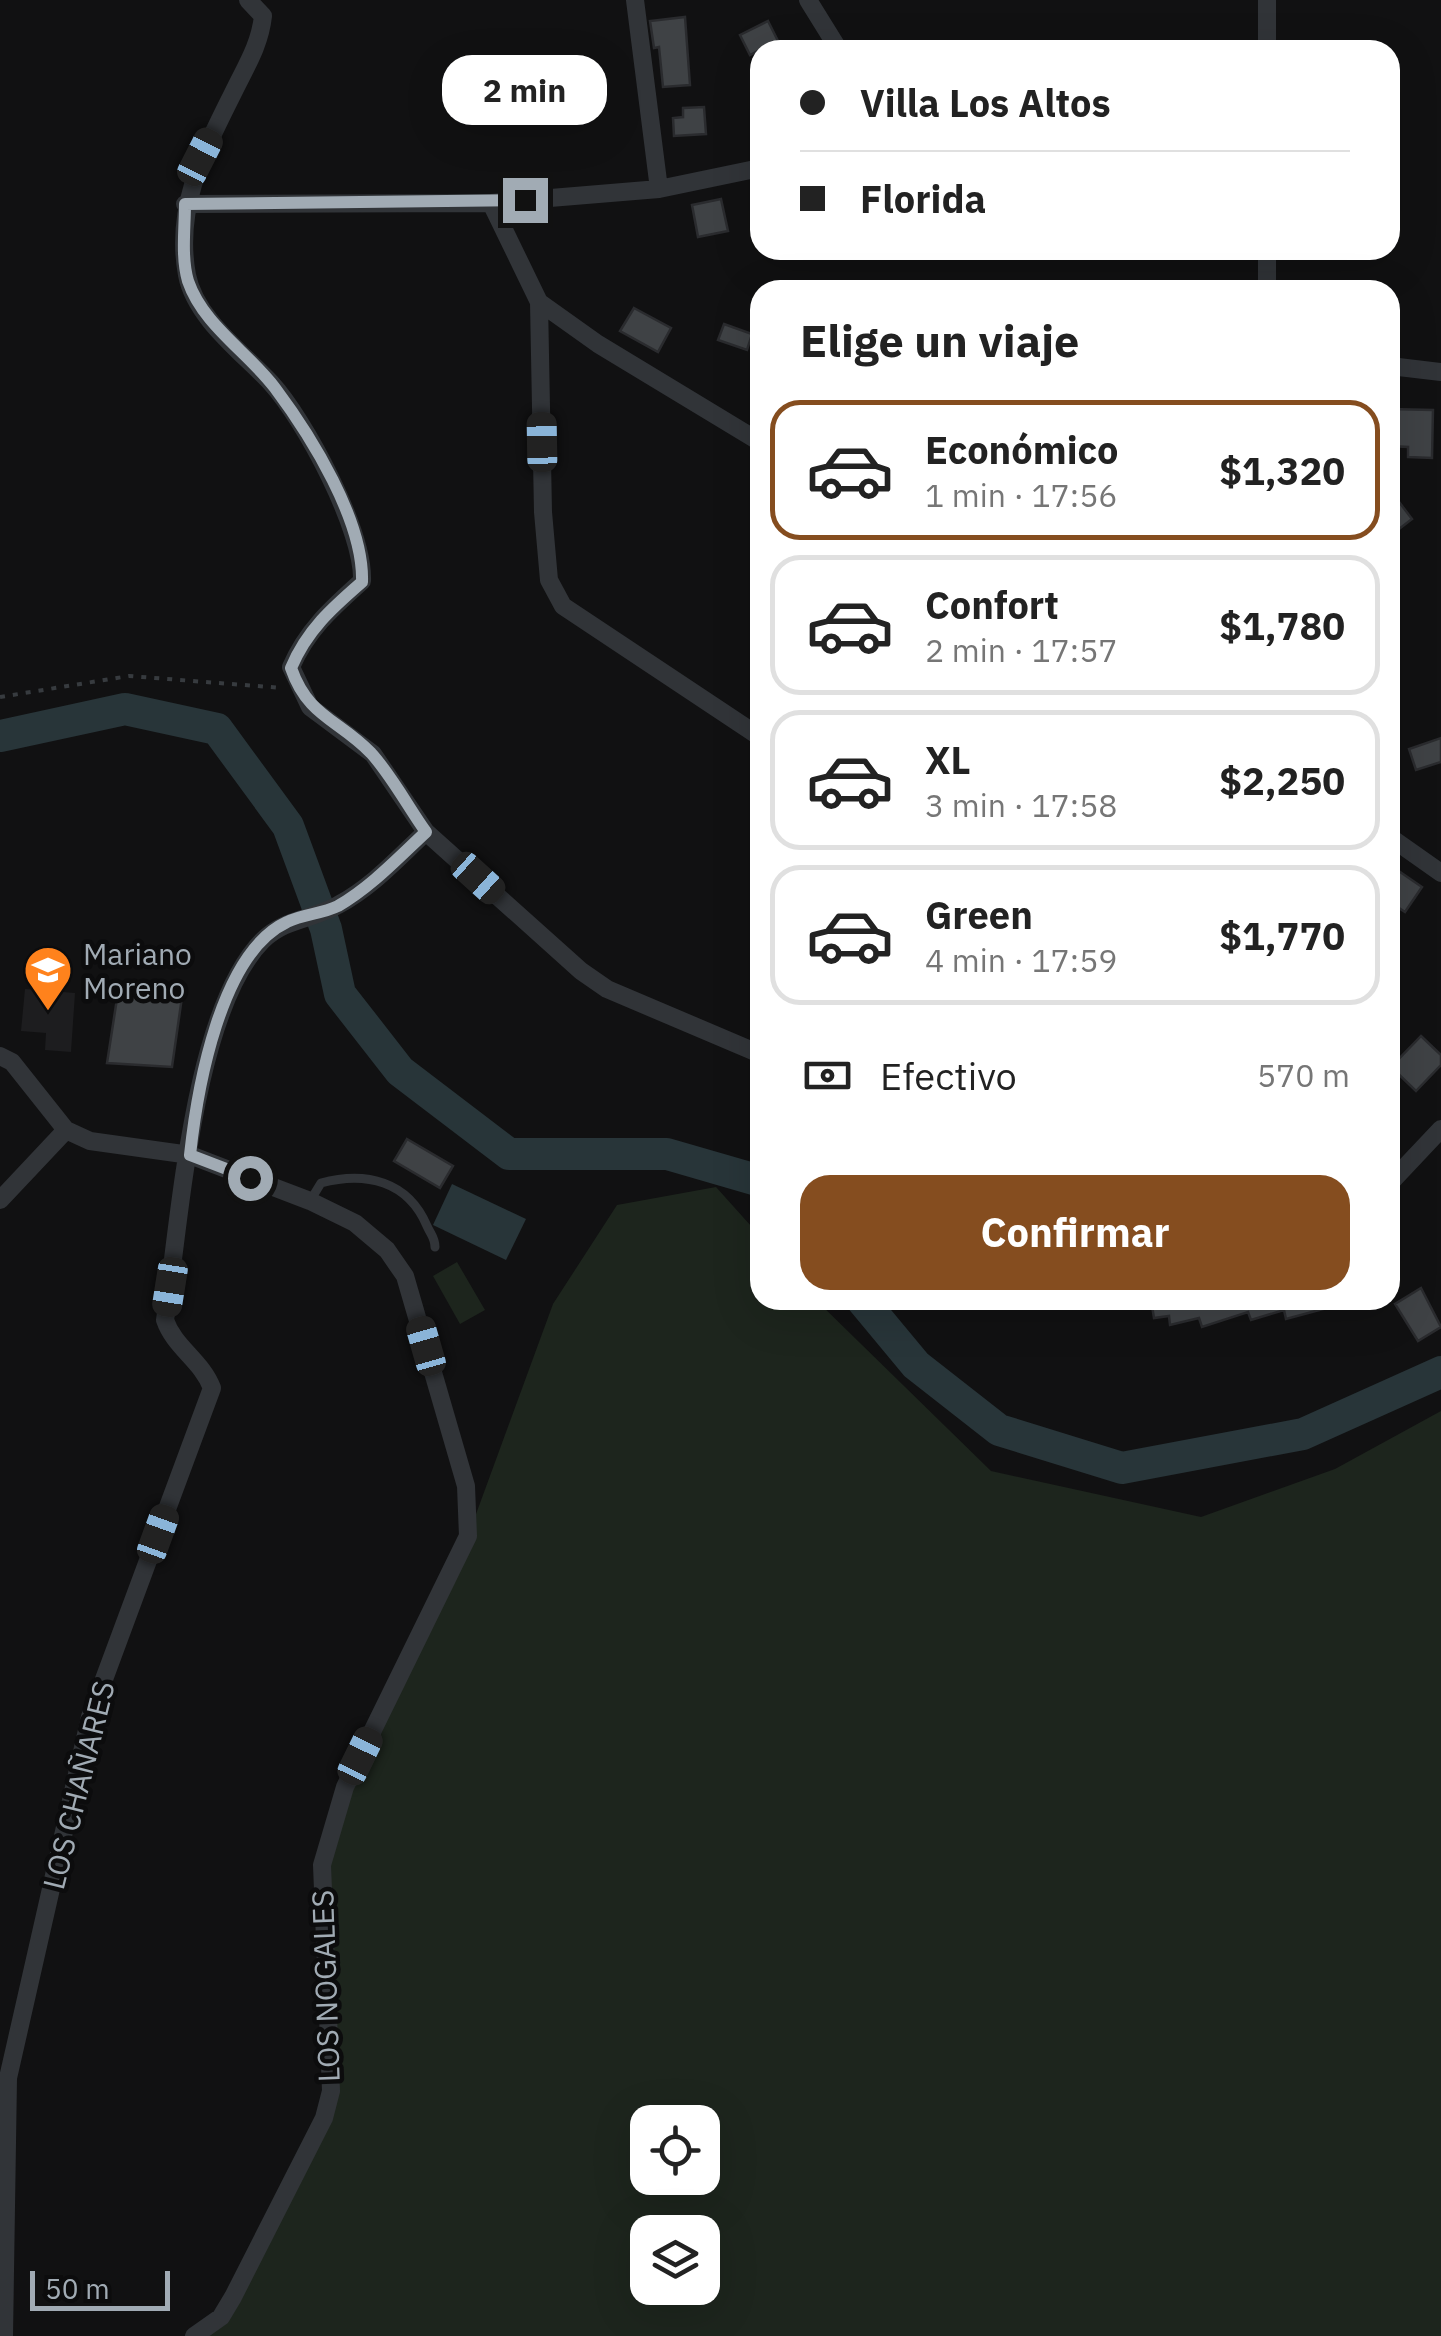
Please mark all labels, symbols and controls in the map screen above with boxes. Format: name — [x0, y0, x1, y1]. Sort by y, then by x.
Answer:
callout: 2 min — [442, 55, 608, 125]
text: 2 min — [483, 69, 566, 111]
text: Villa Los Altos — [860, 78, 1111, 127]
car — [173, 123, 227, 191]
text: Florida — [860, 174, 986, 223]
route end — [503, 178, 548, 223]
text: Elige un viaje — [800, 311, 1079, 369]
car — [526, 412, 558, 472]
icon: car — [805, 425, 895, 515]
text: Económico — [925, 425, 1118, 474]
text: $1,320 — [1219, 446, 1345, 495]
text: 1 min · 17:56 — [925, 474, 1118, 516]
icon: car — [805, 580, 895, 670]
text: Confort — [925, 580, 1059, 629]
text: $1,780 — [1219, 601, 1345, 650]
text: 2 min · 17:57 — [925, 629, 1118, 671]
icon: car — [805, 735, 895, 825]
text: XL — [925, 735, 971, 784]
text: $2,250 — [1219, 756, 1345, 805]
text: 3 min · 17:58 — [925, 784, 1118, 826]
car — [446, 847, 510, 909]
icon: car — [805, 890, 895, 980]
text: Green — [925, 890, 1033, 939]
text: $1,770 — [1219, 911, 1345, 960]
place label: Mariano Moreno — [83, 934, 192, 1007]
text: 4 min · 17:59 — [925, 939, 1118, 981]
school or university icon: Mariano Moreno — [22, 944, 74, 1012]
icon: cash — [800, 1048, 855, 1103]
text: Efectivo — [880, 1051, 1017, 1100]
text: 570 m — [1257, 1054, 1350, 1096]
route start — [228, 1156, 273, 1201]
button: Confirmar — [800, 1175, 1350, 1290]
car — [150, 1255, 190, 1319]
car — [403, 1313, 449, 1379]
car — [134, 1501, 182, 1567]
street label: LOS CHAÑARES — [33, 1677, 123, 1893]
car — [333, 1722, 387, 1790]
street label: LOS NOGALES — [302, 1889, 348, 2083]
map controls — [630, 2105, 720, 2305]
button: locate — [630, 2105, 720, 2195]
button: layers — [630, 2215, 720, 2305]
scale bar — [30, 2266, 170, 2310]
text: 50 m — [45, 2270, 110, 2307]

